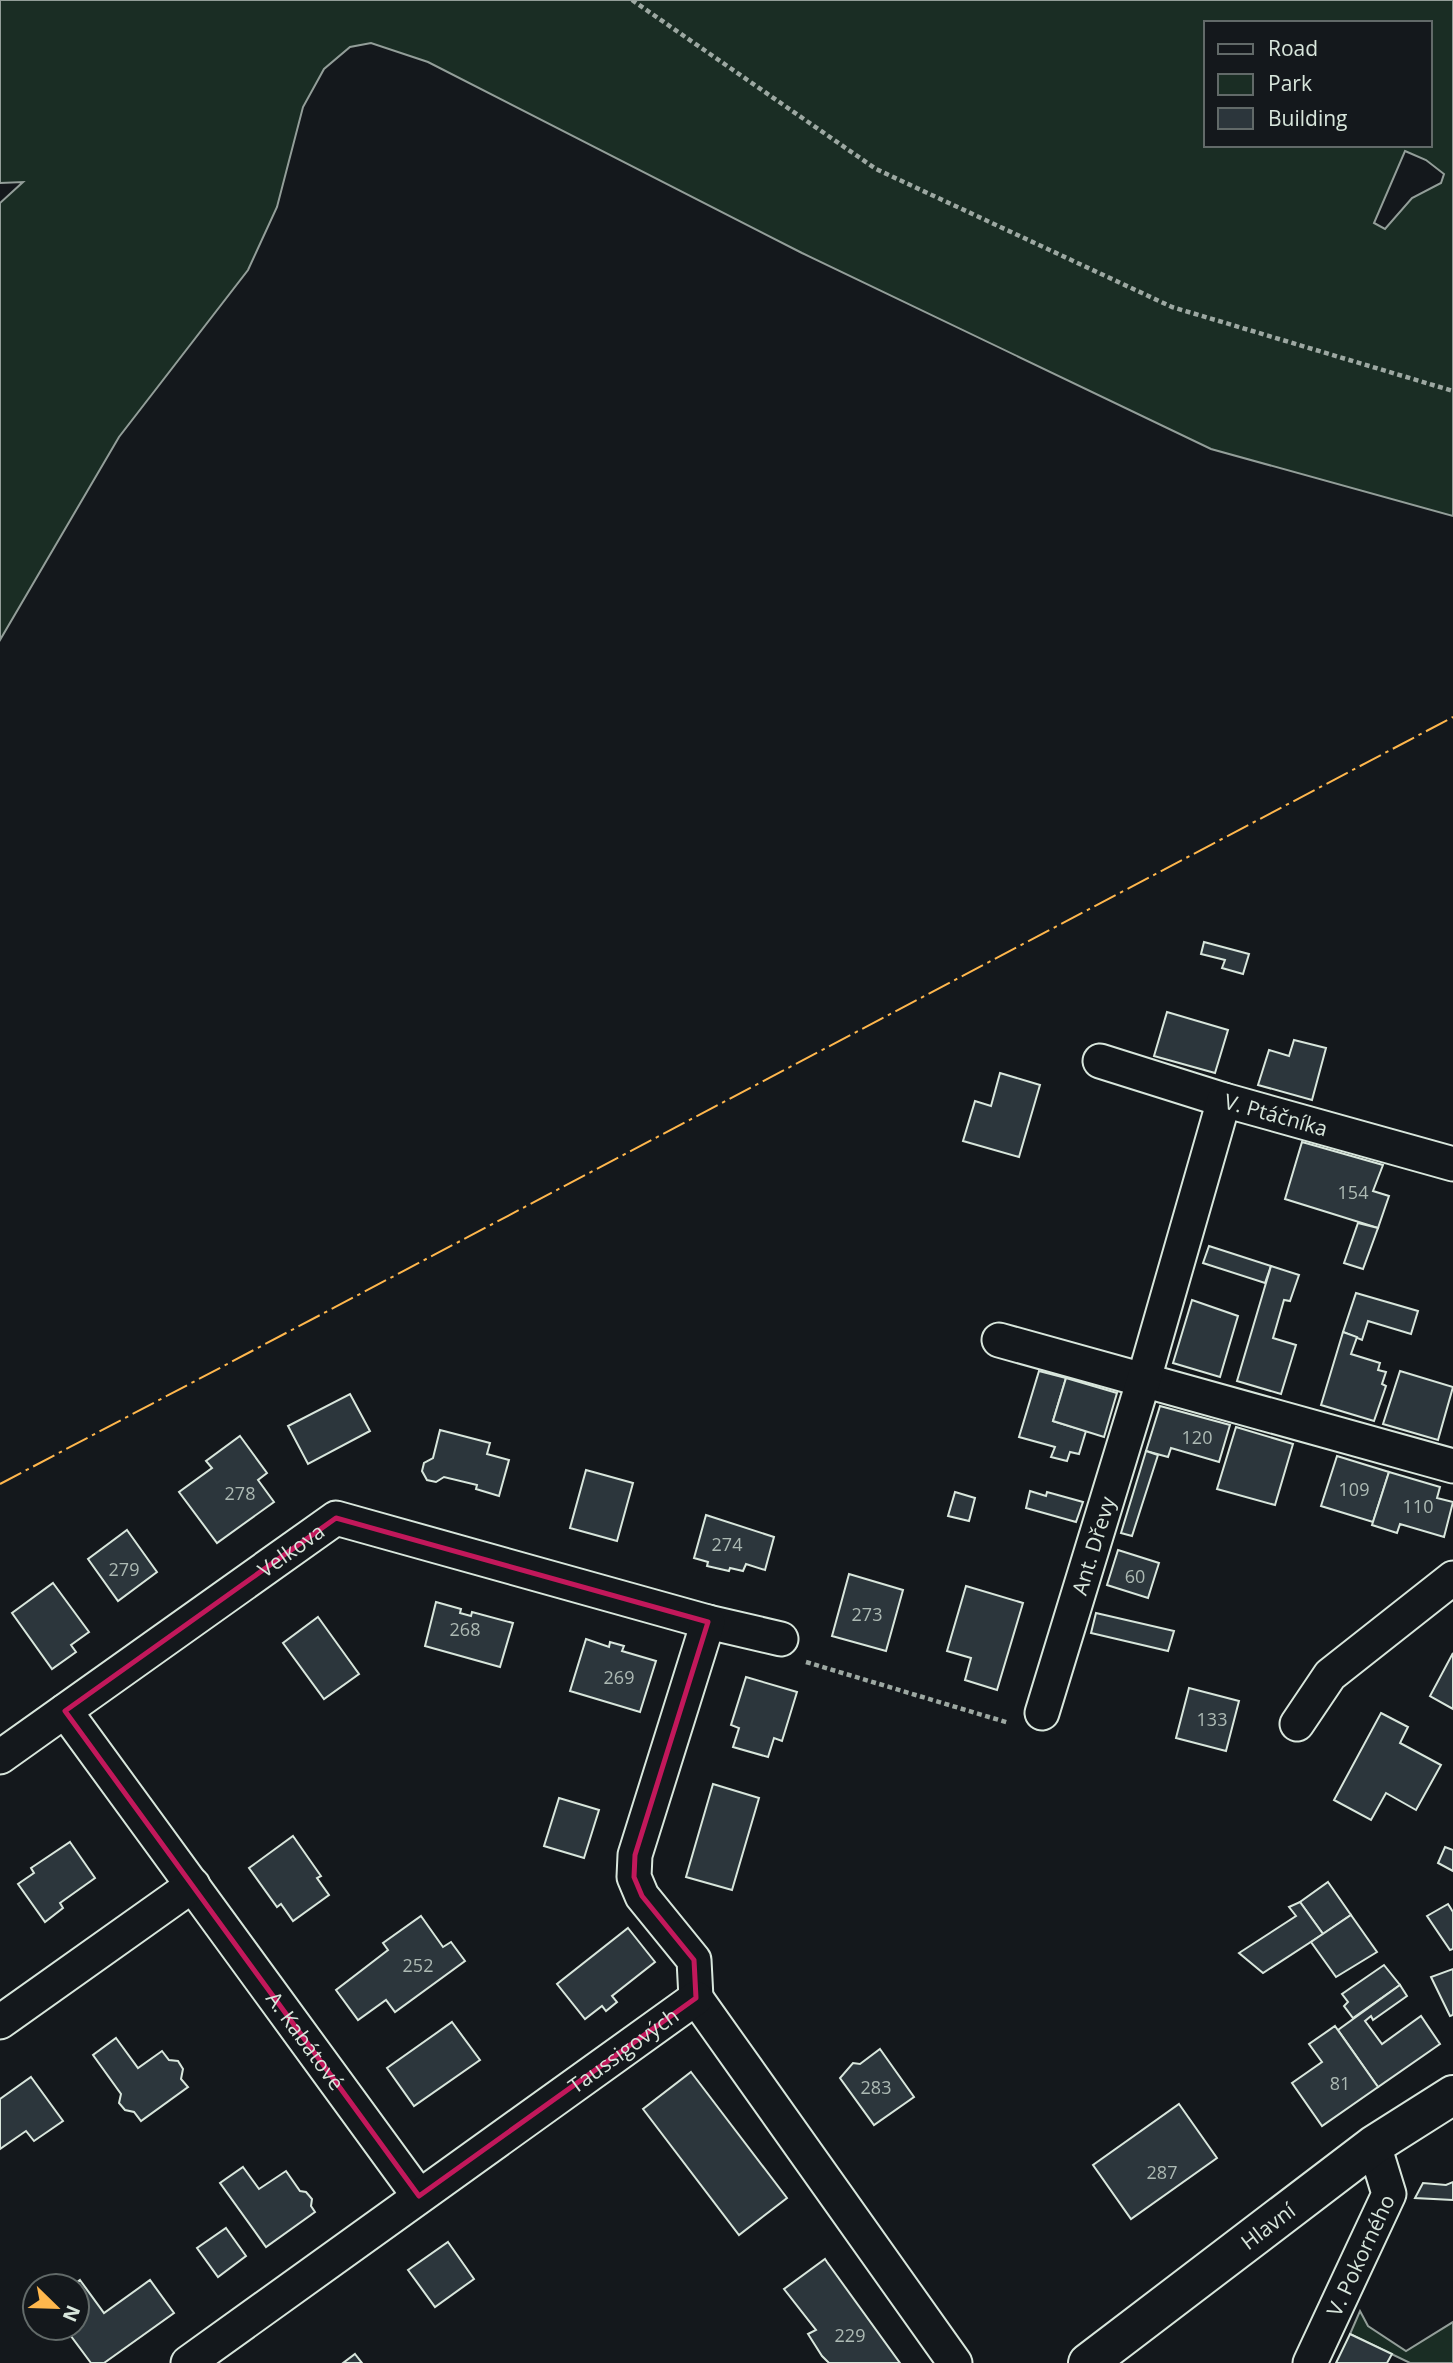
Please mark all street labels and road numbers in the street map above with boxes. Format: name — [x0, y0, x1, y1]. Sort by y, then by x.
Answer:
street label: V. Ptáčníka — [1221, 1087, 1331, 1142]
street label: Ant. Dřevy — [1065, 1493, 1121, 1598]
street label: Velkova — [252, 1517, 330, 1583]
street label: A. Kabátové — [260, 1986, 351, 2096]
street label: Taussigových — [563, 2001, 684, 2099]
street label: V. Pokorného — [1320, 2190, 1401, 2321]
street label: Hlavní — [1235, 2196, 1301, 2256]

